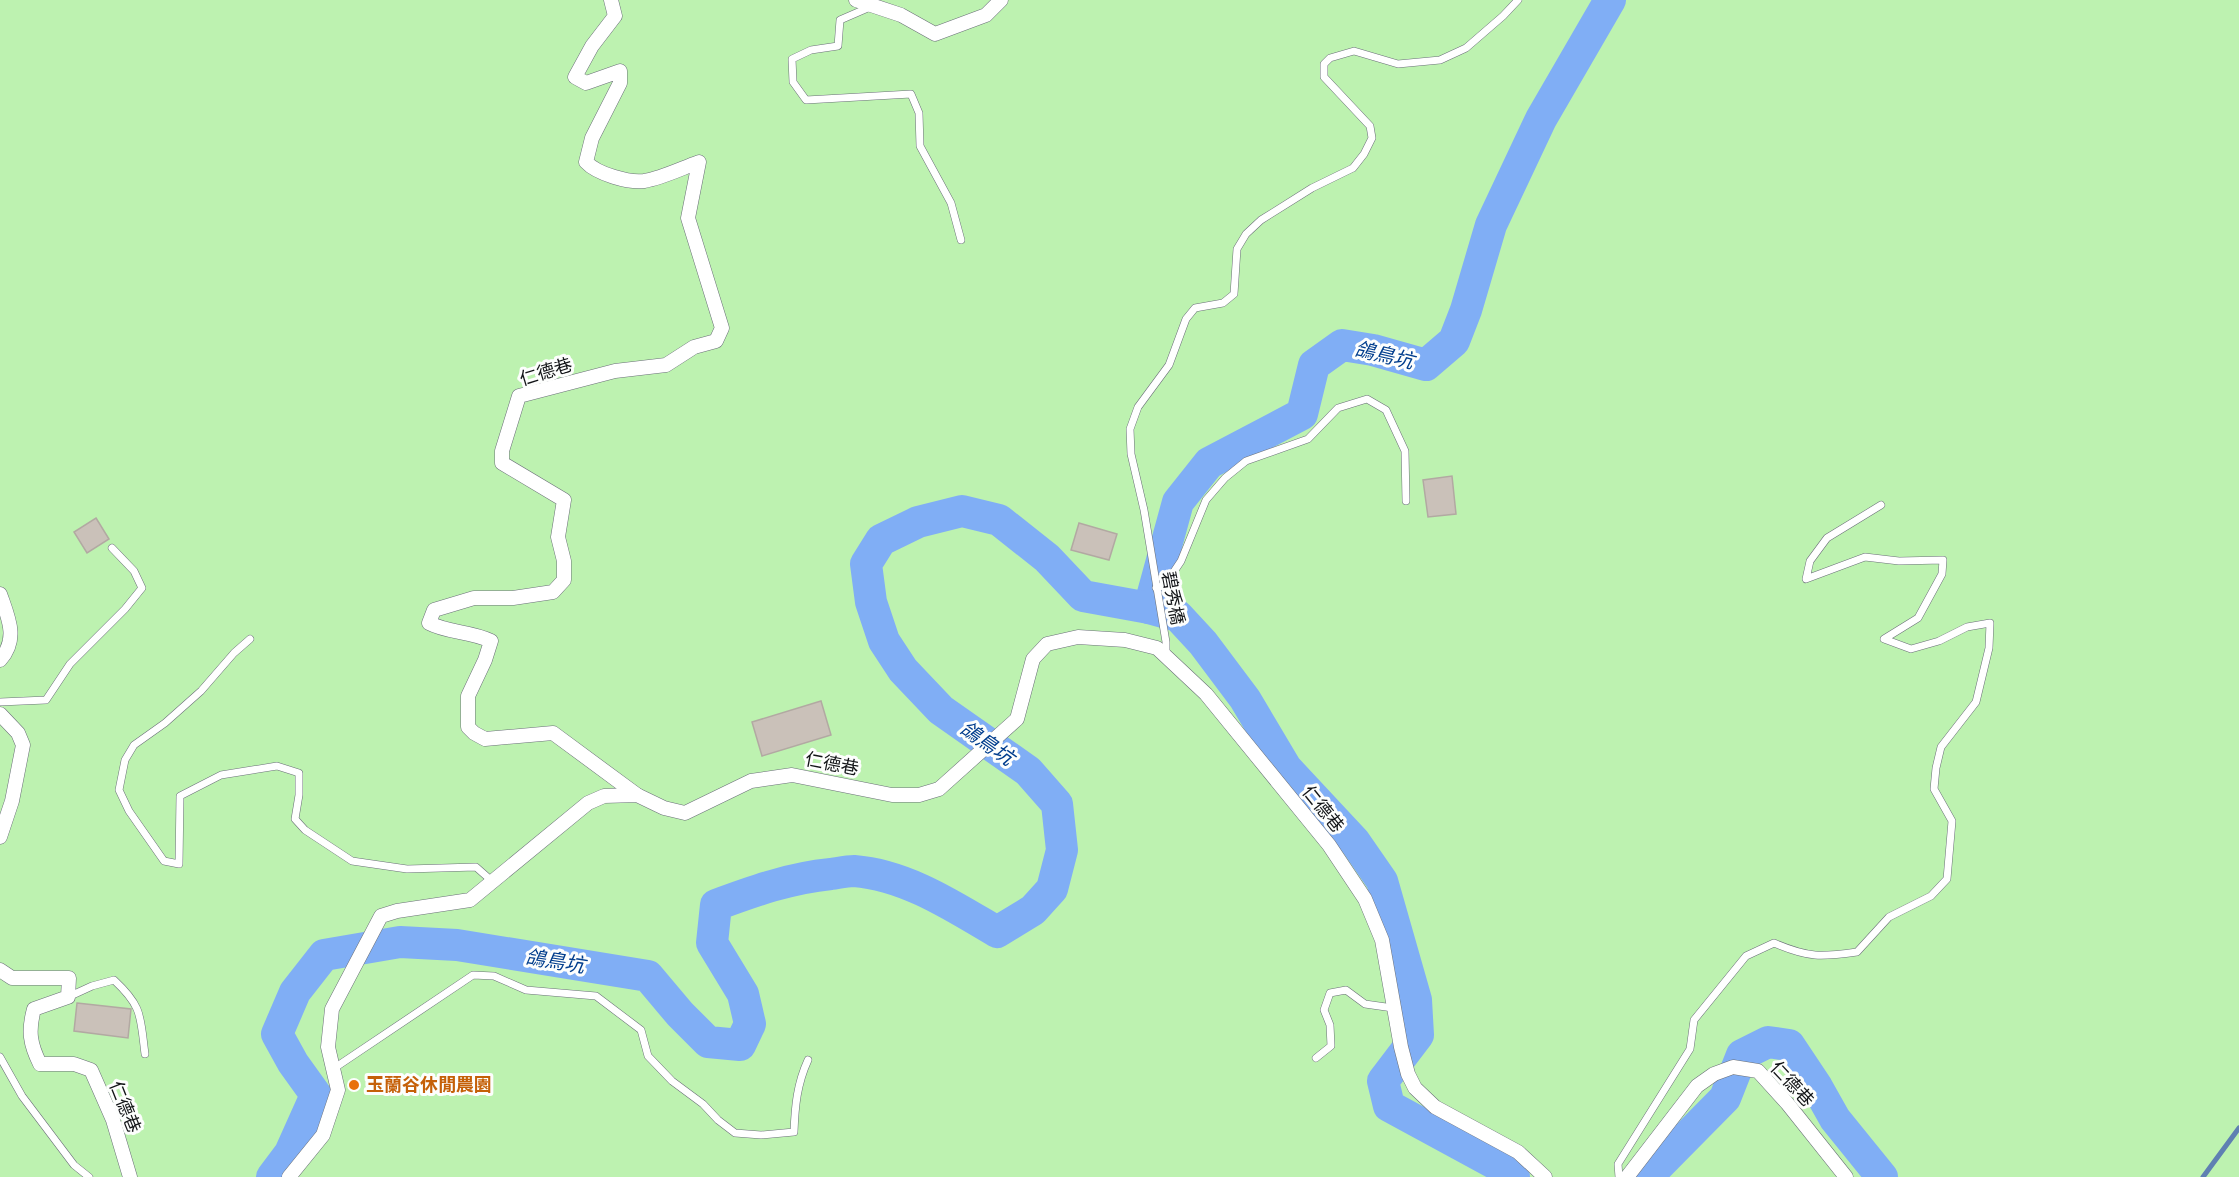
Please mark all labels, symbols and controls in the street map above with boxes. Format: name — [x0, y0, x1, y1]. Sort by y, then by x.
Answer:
water label: 鴿鳥坑 — [1352, 336, 1419, 373]
street label: 仁德巷 — [517, 353, 575, 389]
street label: 碧秀橋 — [1158, 569, 1190, 626]
water label: 鴿鳥坑 — [956, 715, 1021, 771]
street label: 仁德巷 — [804, 747, 861, 779]
street label: 仁德巷 — [1298, 780, 1349, 836]
water label: 鴿鳥坑 — [524, 943, 590, 977]
street label: 仁德巷 — [1766, 1056, 1819, 1111]
place label: 玉蘭谷休閒農園 — [366, 1073, 492, 1095]
street label: 仁德巷 — [106, 1077, 146, 1136]
marker: 玉蘭谷休閒農園 — [347, 1078, 361, 1092]

